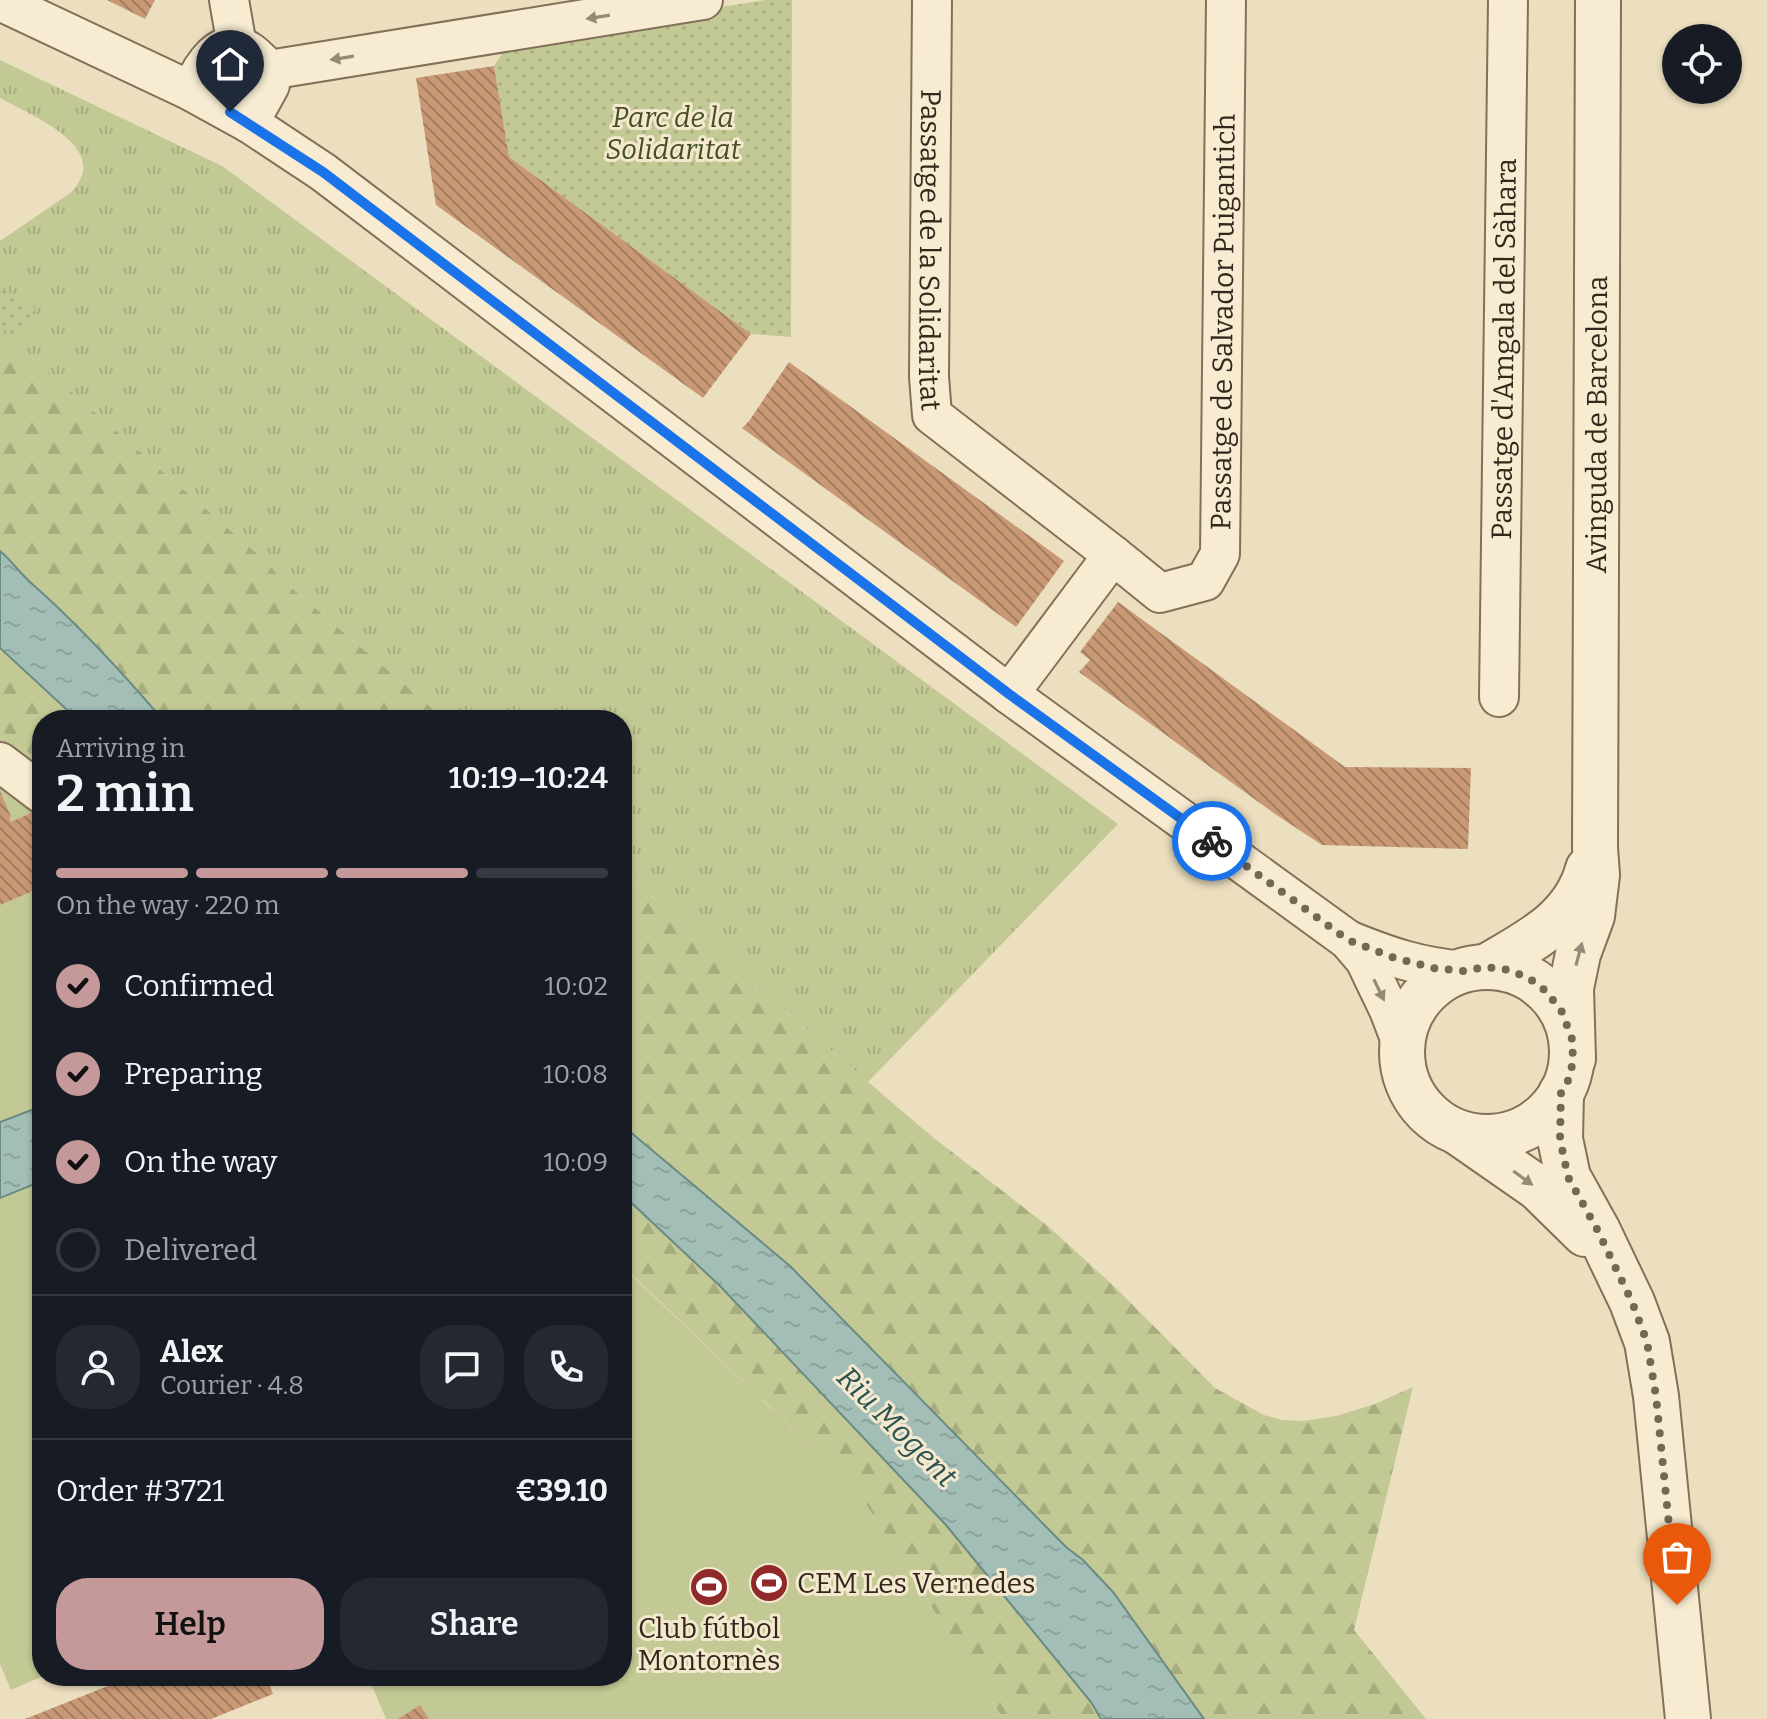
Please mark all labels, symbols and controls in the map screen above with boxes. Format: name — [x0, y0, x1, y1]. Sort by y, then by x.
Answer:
one-way arrow — [586, 11, 611, 24]
map controls — [1662, 24, 1742, 104]
button: locate — [1662, 24, 1742, 104]
pin — [196, 30, 264, 112]
icon: home — [208, 42, 252, 86]
one-way arrow — [329, 53, 354, 65]
street label: Passatge de la Solidaritat — [912, 89, 948, 412]
park label: Parc de la Solidaritat — [605, 101, 742, 166]
street label: Passatge de Salvador Puigantich — [1204, 113, 1241, 530]
street label: Passatge d'Amgala del Sàhara — [1485, 158, 1522, 540]
street label: Avinguda de Barcelona — [1579, 276, 1614, 574]
text: Arriving in — [56, 733, 185, 764]
text: 10:19–10:24 — [449, 760, 608, 796]
text: 2 min — [56, 762, 194, 825]
courier — [1172, 801, 1252, 881]
icon: bike — [1190, 819, 1234, 863]
text: On the way · 220 m — [56, 890, 280, 921]
one-way arrow — [1573, 942, 1586, 966]
icon: check — [56, 964, 100, 1008]
text: Confirmed — [124, 968, 274, 1004]
text: 10:02 — [544, 971, 608, 1002]
one-way arrow — [1372, 978, 1386, 1001]
icon: check — [56, 1052, 100, 1096]
text: Preparing — [124, 1056, 262, 1092]
text: 10:08 — [543, 1059, 608, 1090]
icon: check — [56, 1140, 100, 1184]
text: On the way — [124, 1144, 277, 1180]
text: 10:09 — [543, 1147, 608, 1178]
one-way arrow — [1512, 1170, 1534, 1186]
text: Delivered — [124, 1232, 257, 1268]
button: person — [56, 1325, 140, 1409]
button: chat — [420, 1325, 504, 1409]
button: phone — [524, 1325, 608, 1409]
text: Alex — [160, 1334, 223, 1370]
water label: Riu Mogent — [830, 1360, 965, 1495]
text: Courier · 4.8 — [160, 1370, 304, 1401]
text: Order #3721 — [56, 1473, 224, 1509]
text: €39.10 — [516, 1473, 608, 1509]
pin — [1643, 1523, 1711, 1605]
icon: bag — [1655, 1535, 1699, 1579]
sports icon: CEM Les Vernedes — [748, 1562, 790, 1604]
sports icon: Club fútbol Montornès — [688, 1566, 730, 1608]
place label: CEM Les Vernedes — [797, 1567, 1035, 1600]
button: Help — [56, 1578, 324, 1670]
button: Share — [340, 1578, 608, 1670]
place label: Club fútbol Montornès — [638, 1612, 780, 1677]

